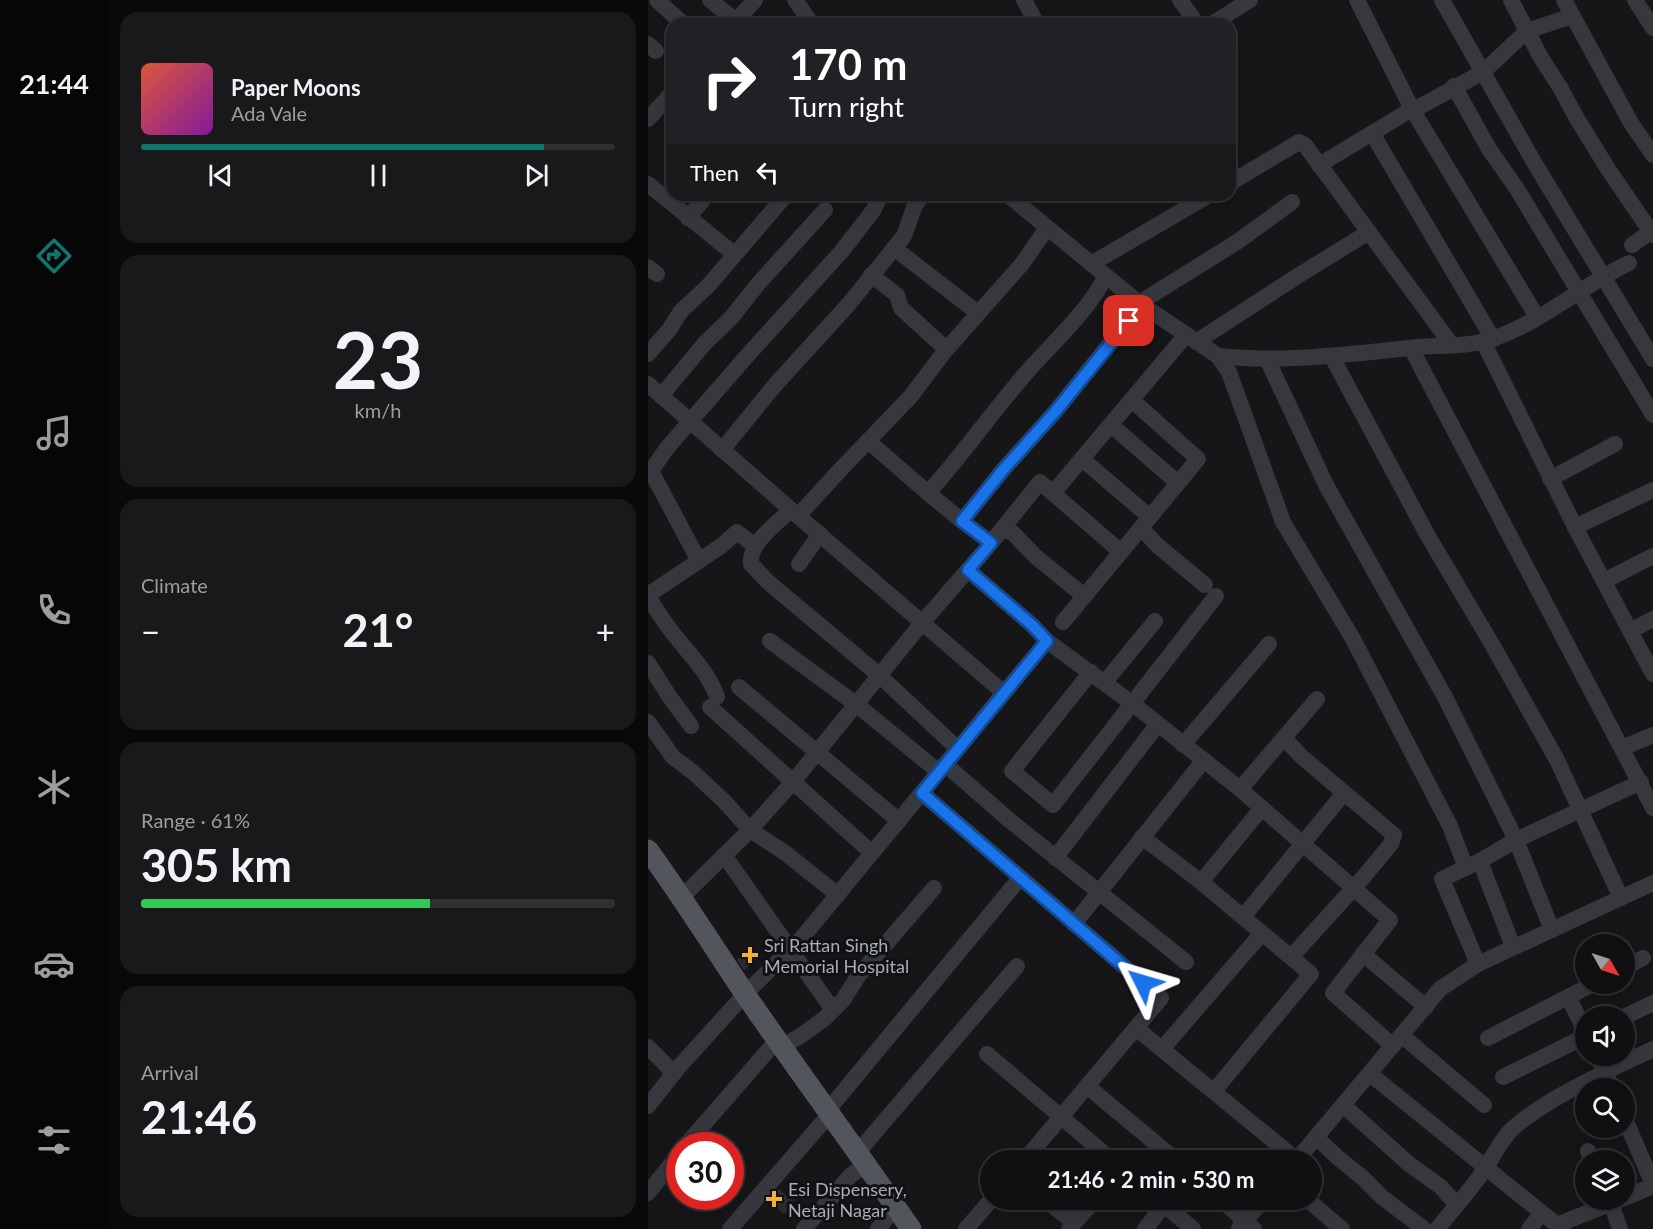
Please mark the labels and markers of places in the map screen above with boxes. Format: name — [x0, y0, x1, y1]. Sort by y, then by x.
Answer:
pin — [1103, 295, 1154, 346]
place label: Sri Rattan Singh Memorial Hospital — [764, 934, 909, 977]
marker: Sri Rattan Singh Memorial Hospital — [741, 946, 759, 964]
place label: Esi Dispensery, Netaji Nagar — [788, 1178, 907, 1221]
marker: Esi Dispensery, Netaji Nagar — [765, 1190, 783, 1208]

